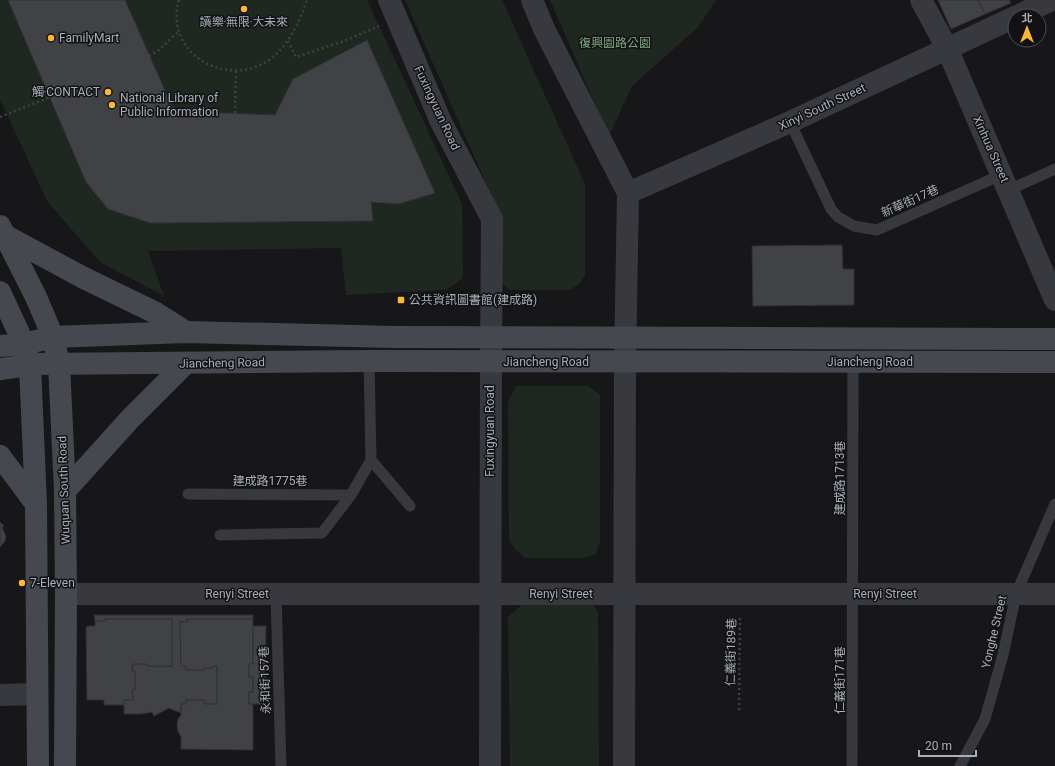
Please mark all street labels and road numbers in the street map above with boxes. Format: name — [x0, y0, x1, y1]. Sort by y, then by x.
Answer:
street label: Fuxingyuan Road — [411, 64, 463, 152]
street label: Xinyi South Street — [776, 81, 868, 133]
street label: Xinhua Street — [970, 114, 1012, 185]
street label: 新華街17巷 — [879, 182, 941, 220]
street label: Jiancheng Road — [179, 355, 265, 371]
street label: Jiancheng Road — [503, 355, 589, 369]
street label: Jiancheng Road — [827, 355, 913, 369]
street label: Fuxingyuan Road — [483, 385, 497, 477]
street label: Wuquan South Road — [55, 436, 73, 544]
street label: 建成路1713巷 — [833, 441, 847, 515]
street label: 建成路1775巷 — [233, 474, 307, 488]
street label: Renyi Street — [205, 587, 269, 601]
street label: Renyi Street — [529, 587, 593, 601]
street label: Renyi Street — [853, 587, 917, 601]
street label: Yonghe Street — [979, 594, 1009, 670]
street label: 仁義街189巷 — [723, 618, 739, 686]
street label: 永和街157巷 — [257, 646, 273, 714]
street label: 仁義街171巷 — [833, 646, 847, 714]

